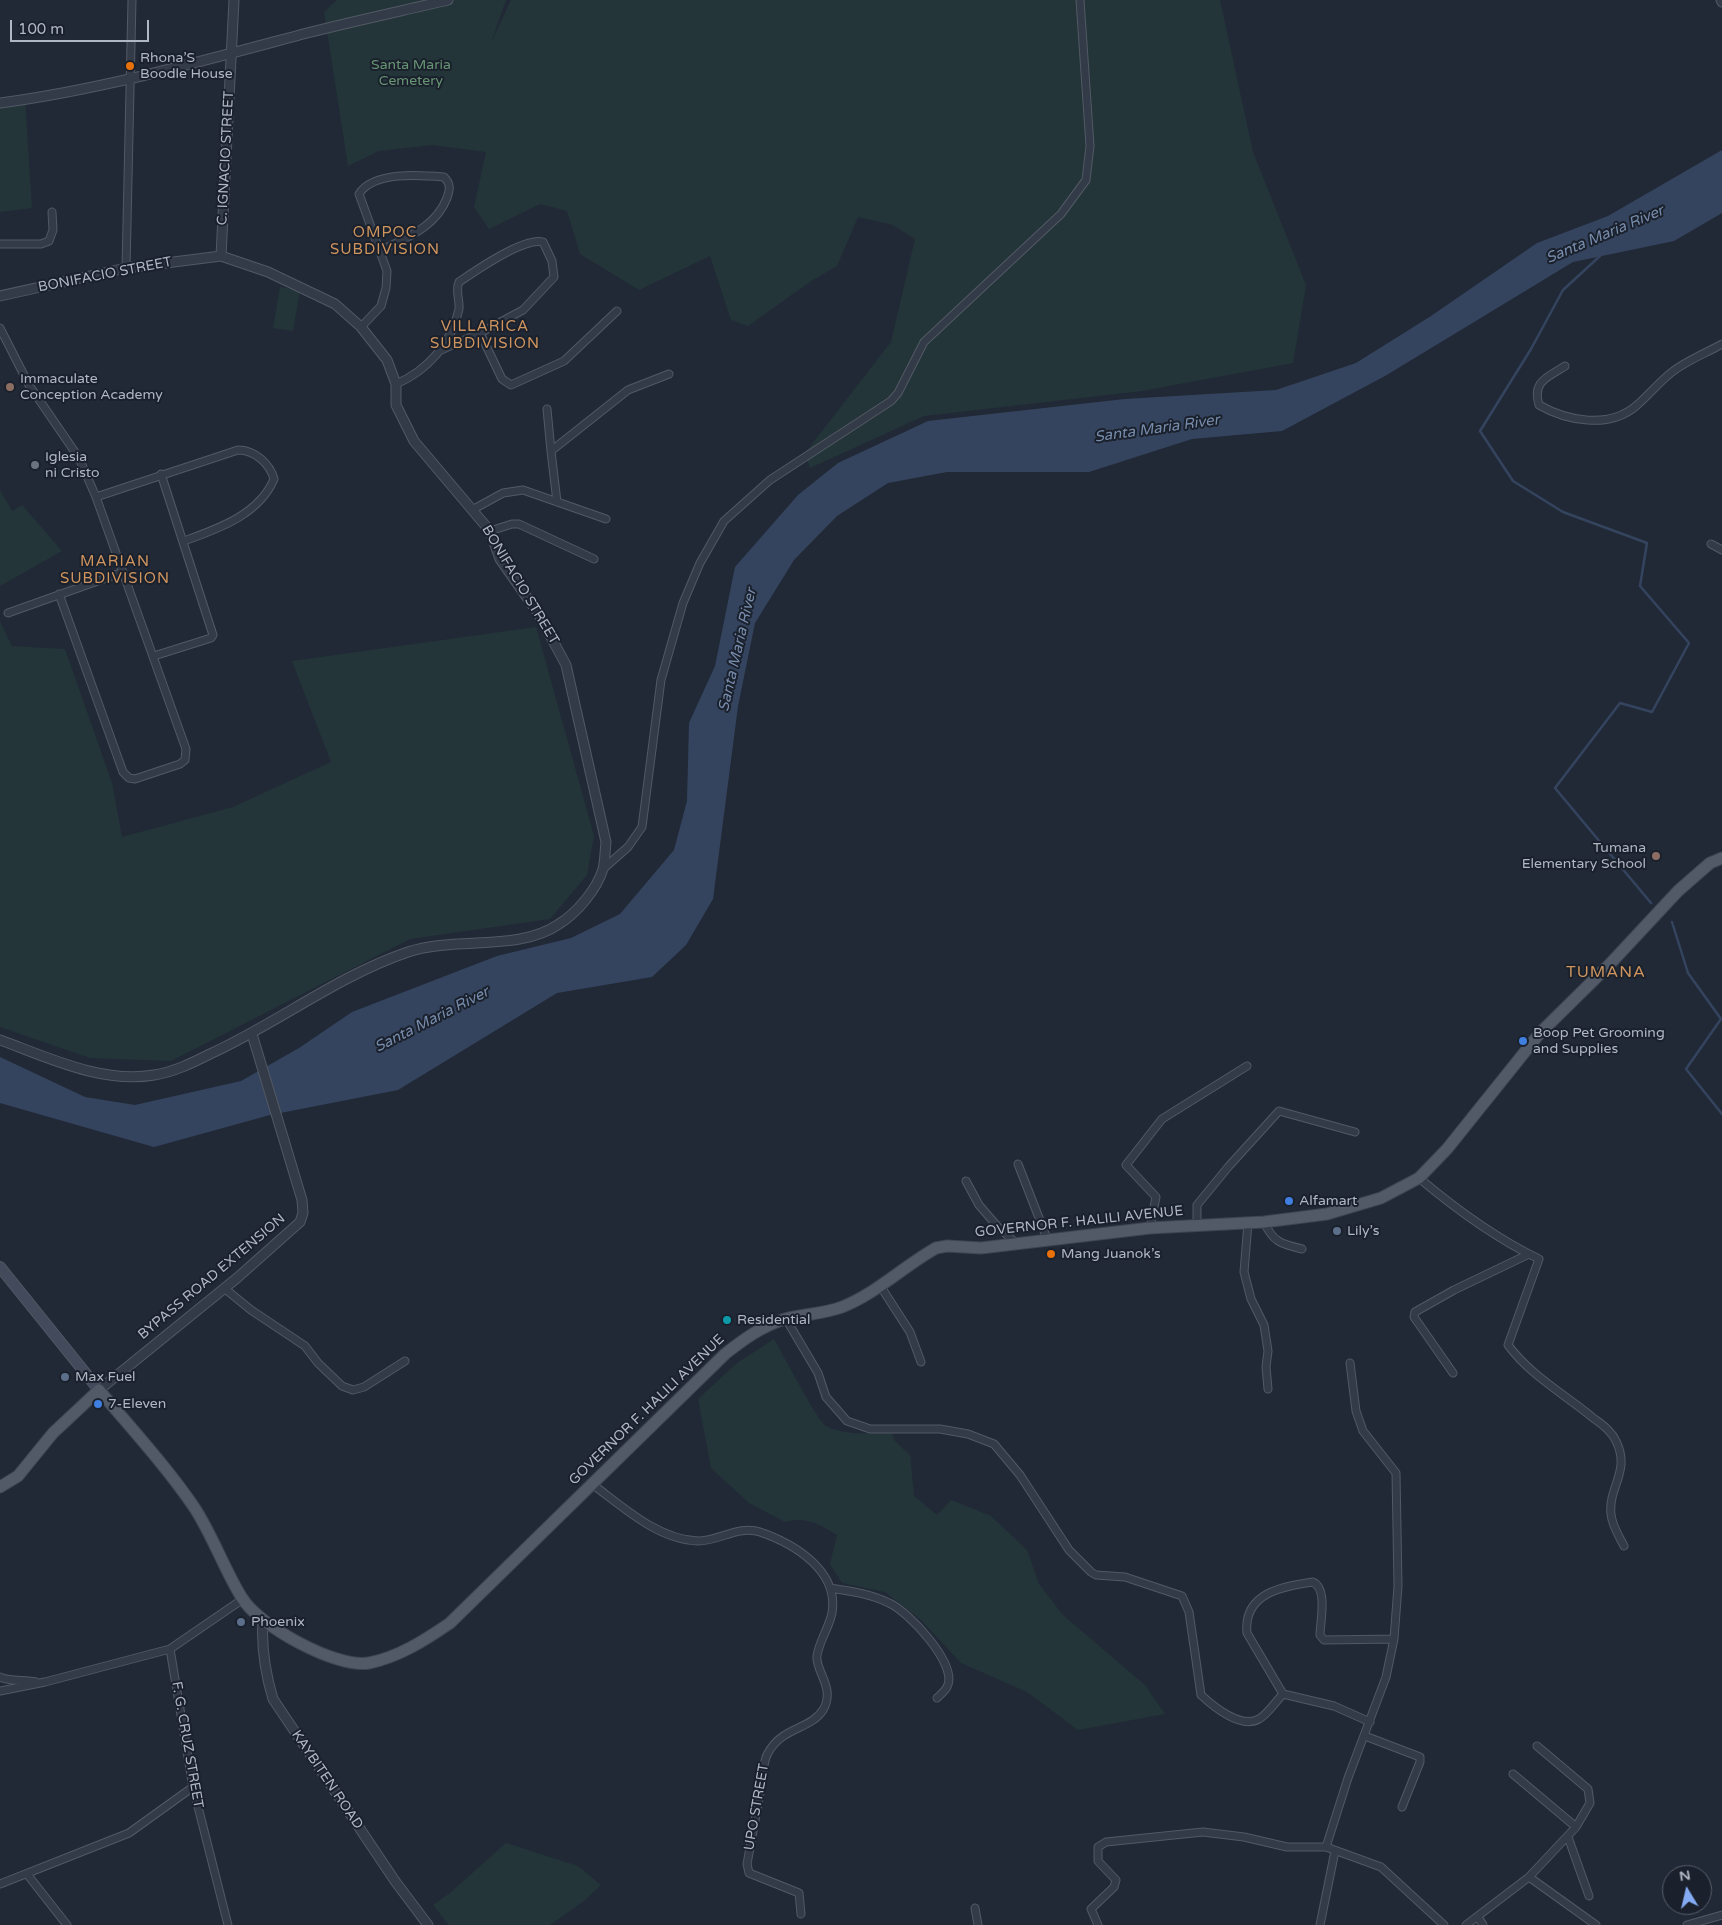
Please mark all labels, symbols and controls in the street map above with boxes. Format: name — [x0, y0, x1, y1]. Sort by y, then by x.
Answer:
scale bar — [12, 10, 151, 42]
text: 100 m — [18, 20, 64, 38]
place label: Rhona’S Boodle House — [140, 50, 233, 82]
park label: Santa Maria Cemetery — [371, 57, 451, 90]
marker: Rhona’S Boodle House — [124, 60, 136, 72]
street label: C. IGNACIO STREET — [214, 90, 238, 226]
water label: Santa Maria River — [1544, 202, 1666, 268]
district label: OMPOC SUBDIVISION — [329, 224, 441, 259]
street label: BONIFACIO STREET — [37, 254, 173, 296]
district label: VILLARICA SUBDIVISION — [429, 318, 541, 353]
place label: Immaculate Conception Academy — [20, 371, 163, 404]
marker: Immaculate Conception Academy — [4, 381, 16, 393]
water label: Santa Maria River — [1093, 411, 1221, 447]
place label: Iglesia ni Cristo — [45, 449, 100, 482]
marker: Iglesia ni Cristo — [29, 459, 41, 471]
street label: BONIFACIO STREET — [478, 522, 562, 648]
district label: MARIAN SUBDIVISION — [59, 553, 171, 588]
water label: Santa Maria River — [715, 587, 761, 713]
place label: Tumana Elementary School — [1522, 840, 1646, 872]
marker: Tumana Elementary School — [1650, 850, 1662, 862]
district label: TUMANA — [1565, 963, 1647, 983]
water label: Santa Maria River — [372, 983, 492, 1057]
place label: Boop Pet Grooming and Supplies — [1533, 1025, 1665, 1058]
marker: Boop Pet Grooming and Supplies — [1517, 1035, 1529, 1047]
place label: Alfamart — [1299, 1193, 1357, 1209]
marker: Alfamart — [1283, 1195, 1295, 1207]
street label: GOVERNOR F. HALILI AVENUE — [974, 1203, 1184, 1241]
street label: BYPASS ROAD EXTENSION — [135, 1211, 289, 1343]
place label: Lily’s — [1347, 1223, 1379, 1239]
marker: Lily’s — [1331, 1225, 1343, 1237]
place label: Mang Juanok’s — [1061, 1246, 1161, 1262]
marker: Mang Juanok’s — [1045, 1248, 1057, 1260]
place label: Residential — [737, 1312, 810, 1328]
marker: Residential — [721, 1314, 733, 1326]
street label: GOVERNOR F. HALILI AVENUE — [566, 1331, 728, 1489]
place label: Max Fuel — [75, 1369, 136, 1385]
marker: Max Fuel — [59, 1371, 71, 1383]
place label: 7-Eleven — [108, 1396, 166, 1412]
marker: 7-Eleven — [92, 1398, 104, 1410]
place label: Phoenix — [251, 1614, 305, 1630]
marker: Phoenix — [235, 1616, 247, 1628]
street label: F. G. CRUZ STREET — [168, 1680, 206, 1810]
street label: KAYBITEN ROAD — [288, 1727, 366, 1833]
street label: UPO STREET — [741, 1762, 773, 1852]
north arrow — [1662, 1865, 1712, 1915]
text: N — [1678, 1866, 1692, 1885]

